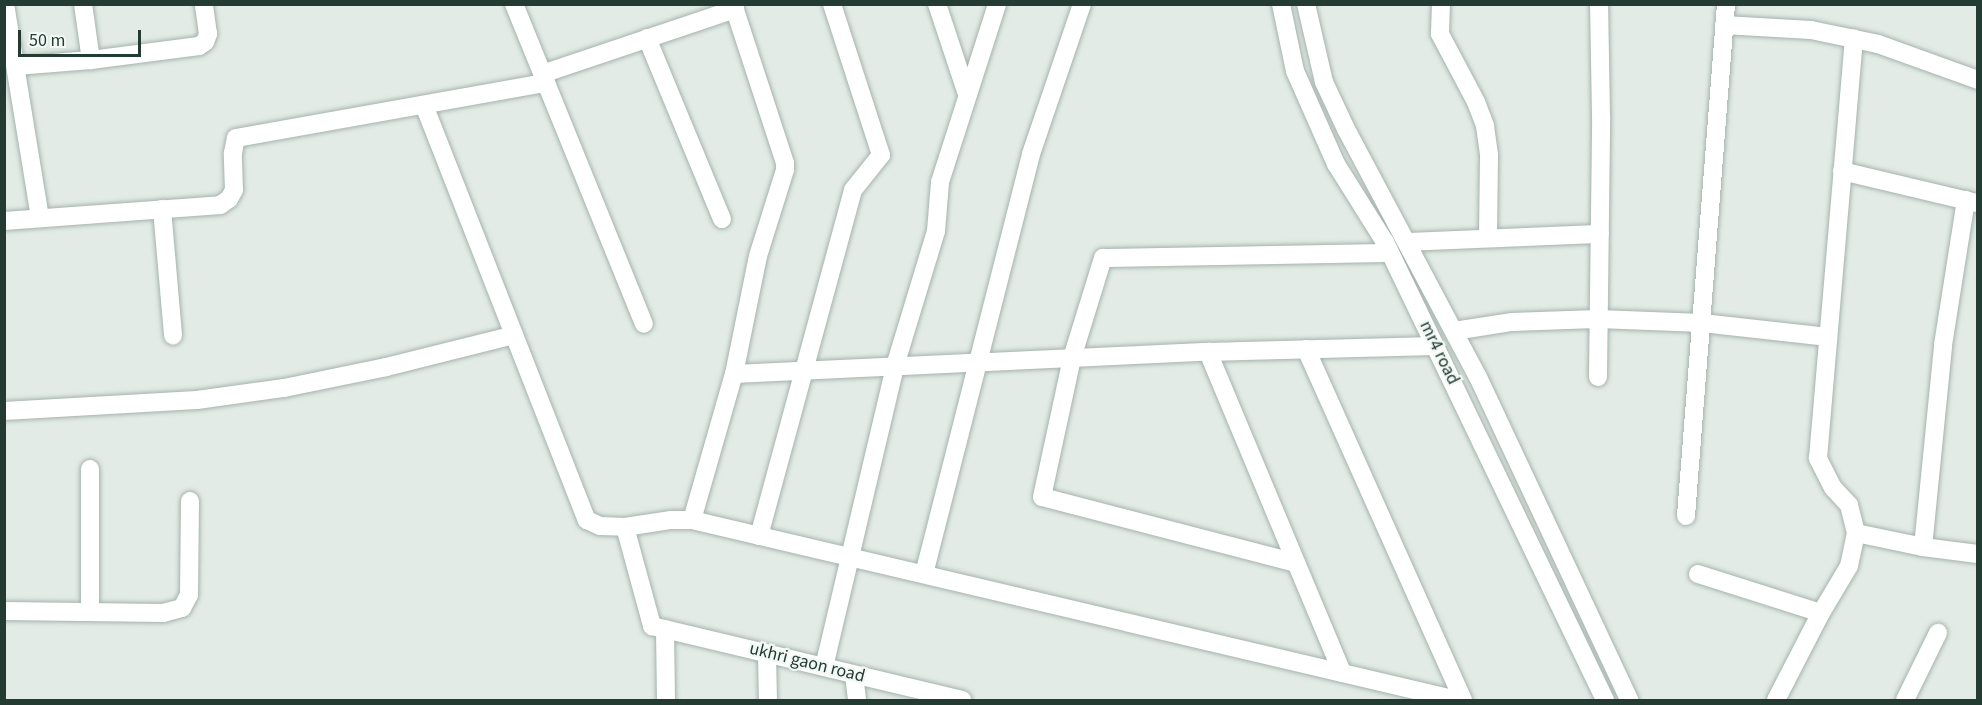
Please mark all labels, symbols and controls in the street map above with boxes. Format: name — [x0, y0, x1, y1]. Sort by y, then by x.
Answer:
scale bar — [21, 18, 144, 56]
text: 50 m — [29, 28, 65, 53]
street label: mr4 road — [1414, 318, 1464, 388]
street label: ukhri gaon road — [747, 638, 867, 688]

